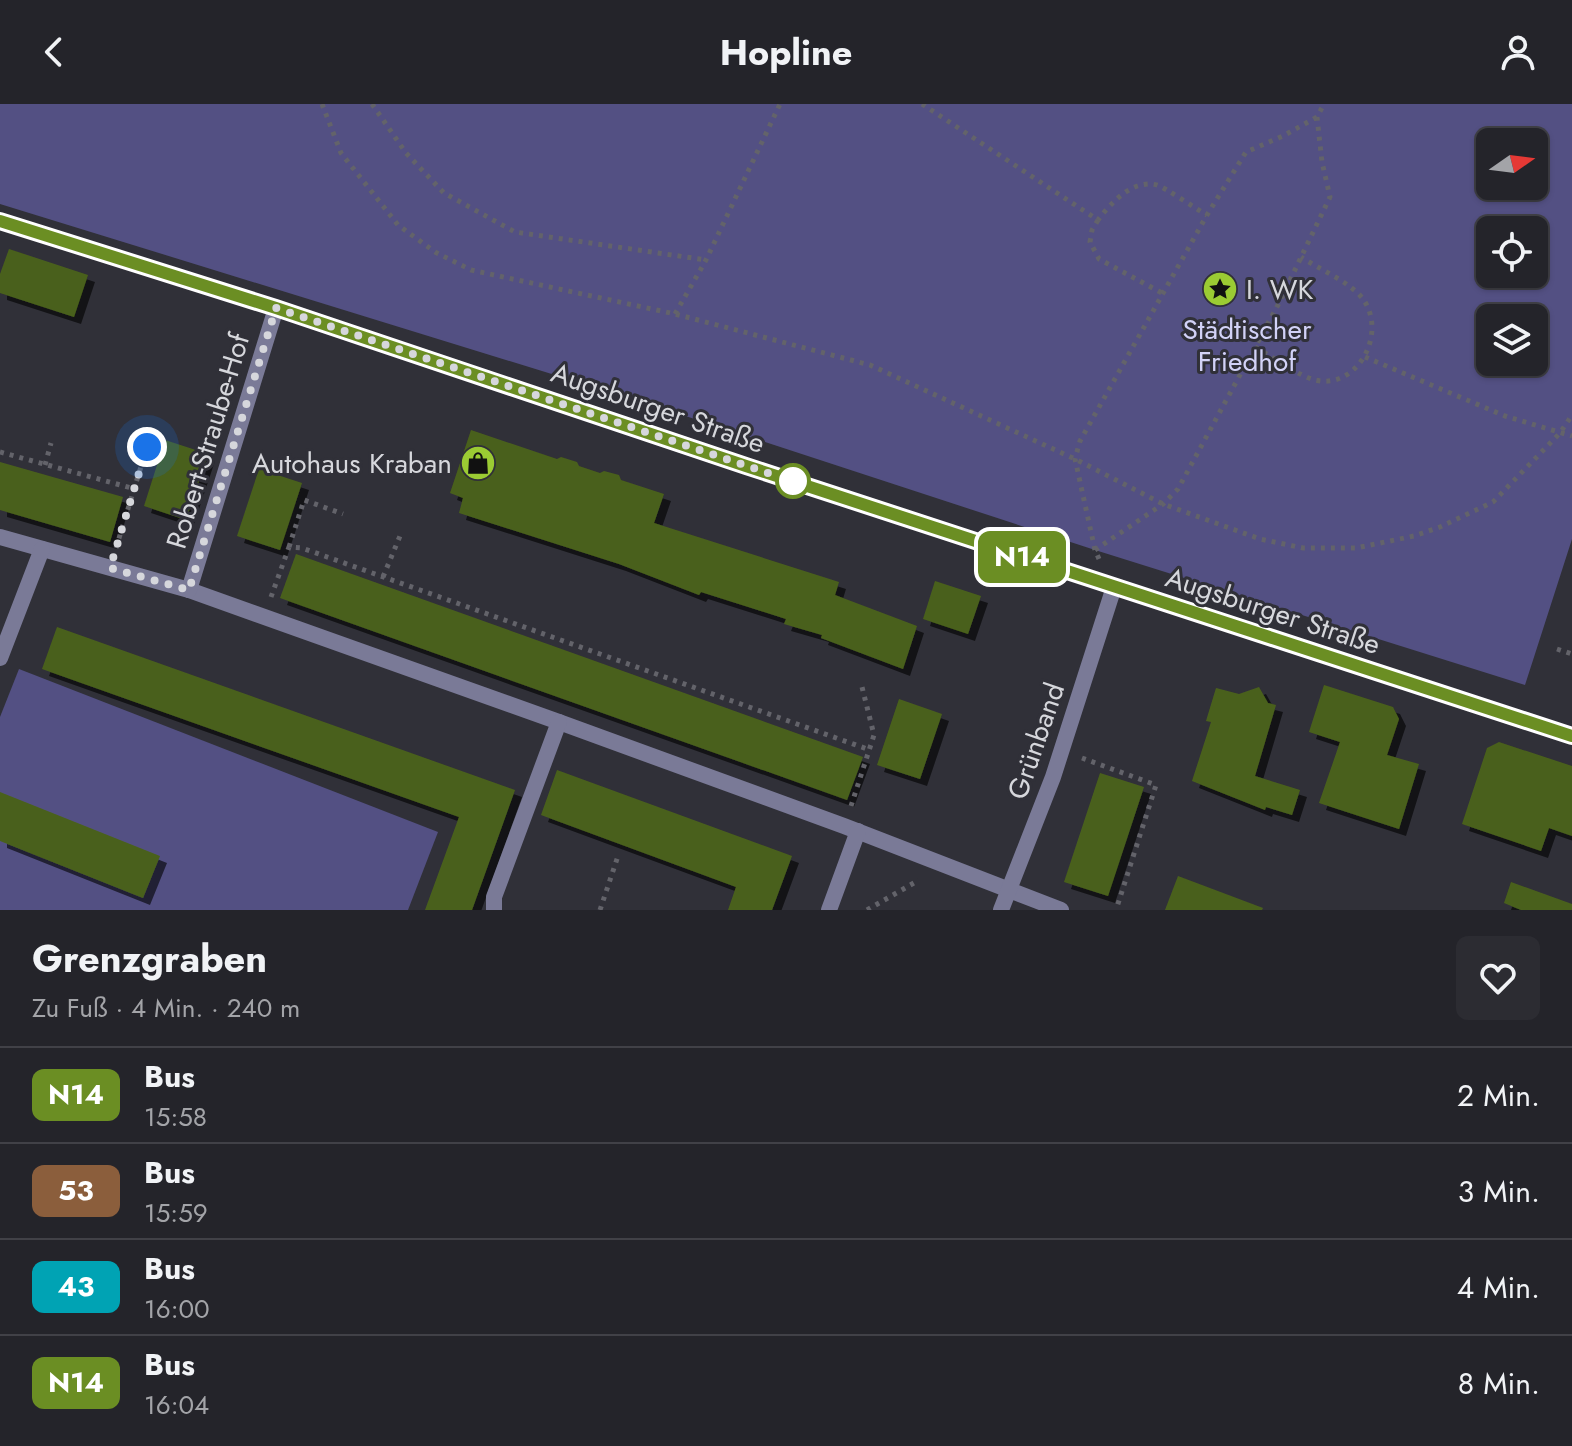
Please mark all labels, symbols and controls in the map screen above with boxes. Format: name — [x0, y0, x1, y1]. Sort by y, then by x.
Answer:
text: Hopline — [720, 26, 852, 78]
icon: back — [32, 30, 76, 74]
icon: person — [1496, 30, 1540, 74]
north arrow — [1476, 128, 1548, 200]
map controls — [1476, 128, 1548, 376]
button: locate — [1476, 216, 1548, 288]
place label: I. WK — [1246, 269, 1313, 310]
place icon: I. WK — [1201, 270, 1239, 308]
button: layers — [1476, 304, 1548, 376]
park label: Städtischer Friedhof — [1183, 309, 1312, 382]
street label: Robert-Straube-Hof — [156, 327, 260, 554]
street label: Augsburger Straße — [546, 352, 770, 464]
your location — [127, 427, 167, 467]
place label: Autohaus Kraban — [252, 443, 452, 484]
shop icon: Autohaus Kraban — [459, 444, 497, 482]
unlabelled marker — [776, 464, 810, 498]
line badge: N14 — [976, 531, 1068, 583]
text: N14 — [994, 536, 1050, 577]
street label: Augsburger Straße — [1160, 557, 1386, 665]
street label: Grünband — [997, 677, 1075, 805]
text: Grenzgraben — [32, 931, 267, 986]
button: heart — [1456, 936, 1540, 1020]
text: Zu Fuß · 4 Min. · 240 m — [32, 989, 300, 1027]
text: Bus — [144, 1055, 195, 1098]
text: N14 — [48, 1074, 104, 1115]
text: 2 Min. — [1457, 1074, 1540, 1117]
text: 15:58 — [144, 1098, 207, 1136]
text: Bus — [144, 1151, 195, 1194]
text: 53 — [58, 1170, 94, 1211]
text: 3 Min. — [1458, 1170, 1540, 1213]
text: 15:59 — [144, 1194, 208, 1232]
text: Bus — [144, 1247, 195, 1290]
text: 43 — [58, 1266, 94, 1307]
text: 4 Min. — [1457, 1266, 1540, 1309]
text: 16:00 — [144, 1290, 210, 1328]
text: Bus — [144, 1343, 195, 1386]
text: N14 — [48, 1362, 104, 1403]
text: 8 Min. — [1458, 1362, 1540, 1405]
text: 16:04 — [144, 1386, 209, 1424]

